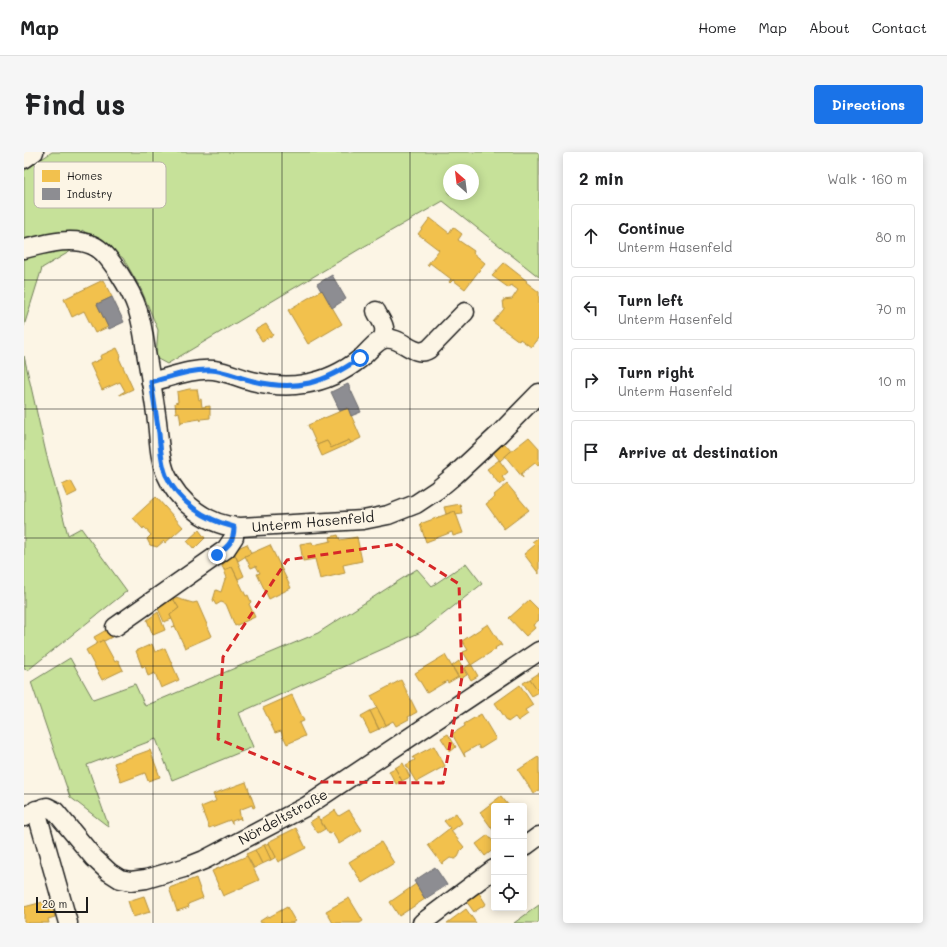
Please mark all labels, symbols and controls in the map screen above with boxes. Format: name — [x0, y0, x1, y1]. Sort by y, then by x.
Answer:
text: Map — [20, 15, 59, 40]
text: Home — [698, 18, 736, 37]
text: Map — [758, 18, 787, 37]
text: About — [809, 18, 850, 37]
text: Contact — [872, 18, 927, 37]
button: Directions — [814, 85, 923, 124]
text: Find us — [24, 86, 125, 122]
legend — [34, 162, 166, 208]
north arrow — [443, 164, 479, 200]
text: 2 min — [579, 167, 624, 189]
text: Homes — [67, 168, 102, 183]
text: Walk · 160 m — [827, 170, 907, 187]
text: Industry — [67, 186, 113, 201]
text: Continue — [618, 218, 685, 238]
icon: ahead — [580, 225, 602, 247]
text: 80 m — [876, 228, 906, 245]
text: Unterm Hasenfeld — [618, 238, 732, 255]
text: Turn left — [618, 290, 683, 310]
icon: left — [580, 297, 602, 319]
text: 70 m — [876, 300, 906, 317]
text: Unterm Hasenfeld — [618, 310, 732, 327]
route start — [351, 349, 369, 367]
text: Turn right — [618, 362, 695, 382]
icon: right — [580, 369, 602, 391]
text: 10 m — [878, 372, 906, 389]
text: Unterm Hasenfeld — [618, 382, 732, 399]
icon: arrive — [580, 441, 602, 463]
text: Arrive at destination — [618, 442, 778, 462]
street label: Unterm Hasenfeld — [251, 507, 375, 536]
route end — [208, 546, 226, 564]
street label: Nördeltstraße — [235, 784, 331, 849]
map controls — [491, 803, 527, 911]
button: + — [491, 803, 527, 839]
button: − — [491, 839, 527, 875]
button: locate — [491, 875, 527, 911]
scale bar — [36, 895, 88, 914]
text: 20 m — [42, 896, 67, 911]

